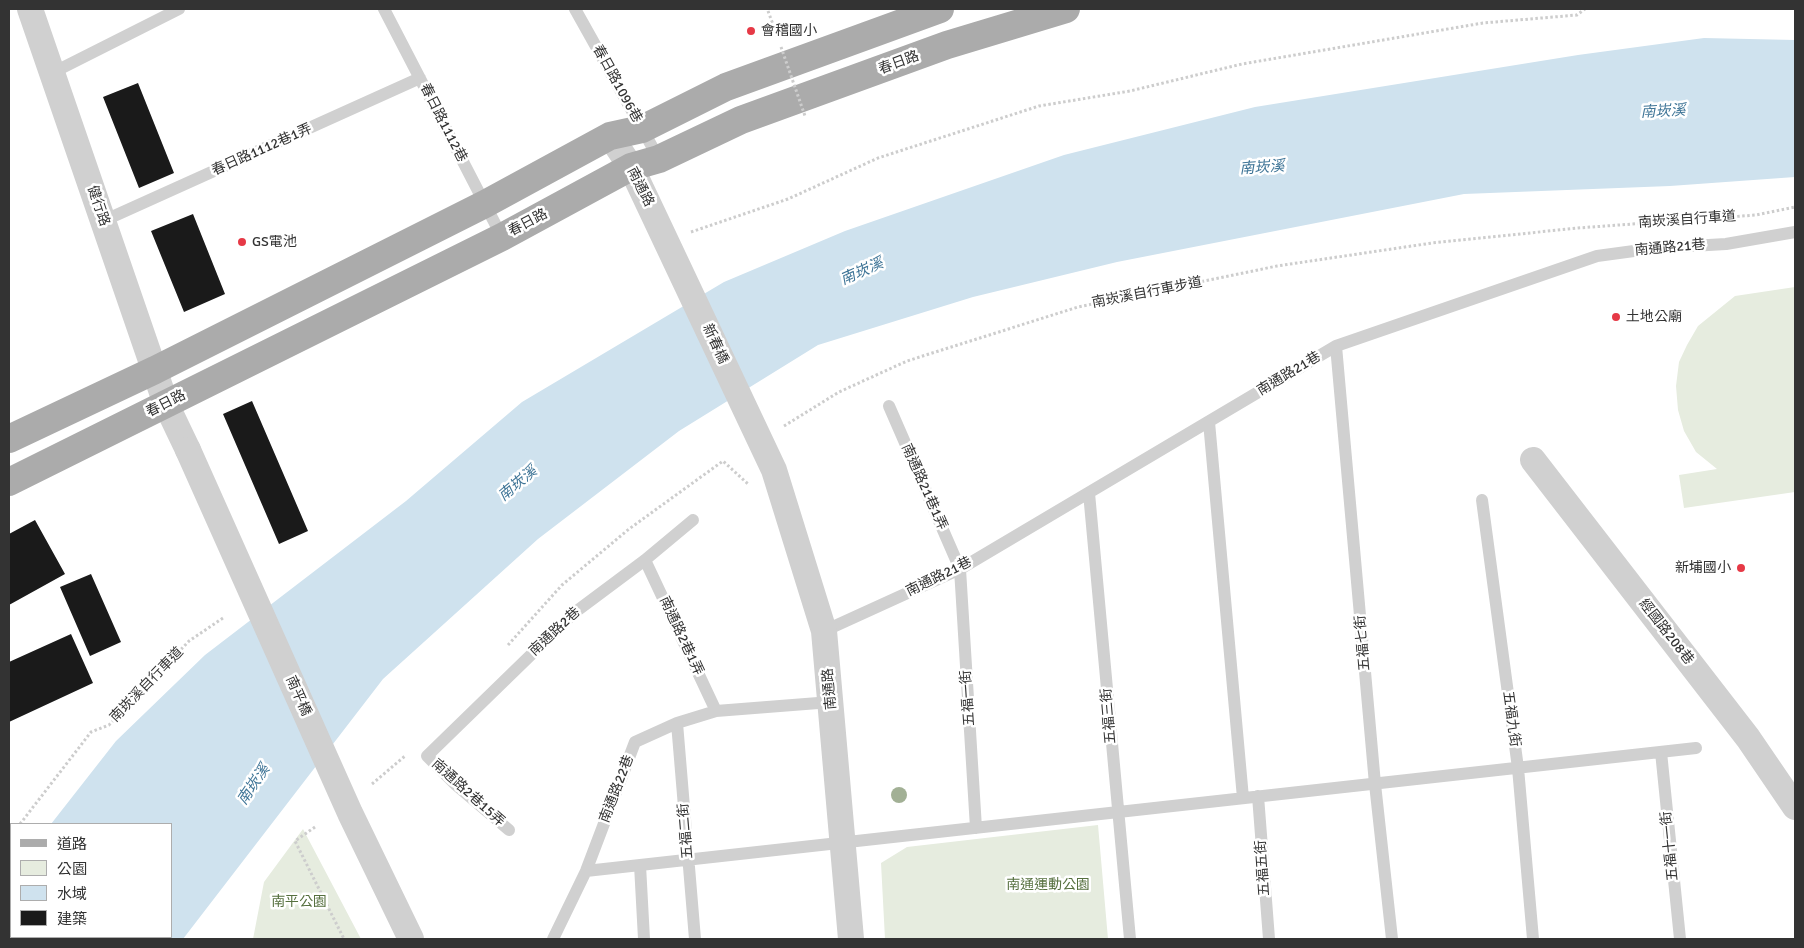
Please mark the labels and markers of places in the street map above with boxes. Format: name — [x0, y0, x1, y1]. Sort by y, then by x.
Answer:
place label: 會稽國小 — [761, 23, 817, 39]
marker: 會稽國小 — [745, 25, 757, 37]
place label: GS電池 — [252, 234, 297, 250]
marker: GS電池 — [236, 236, 248, 248]
place label: 土地公廟 — [1626, 309, 1682, 325]
marker: 土地公廟 — [1610, 311, 1622, 323]
place label: 新埔國小 — [1675, 560, 1731, 576]
marker: 新埔國小 — [1735, 562, 1747, 574]

